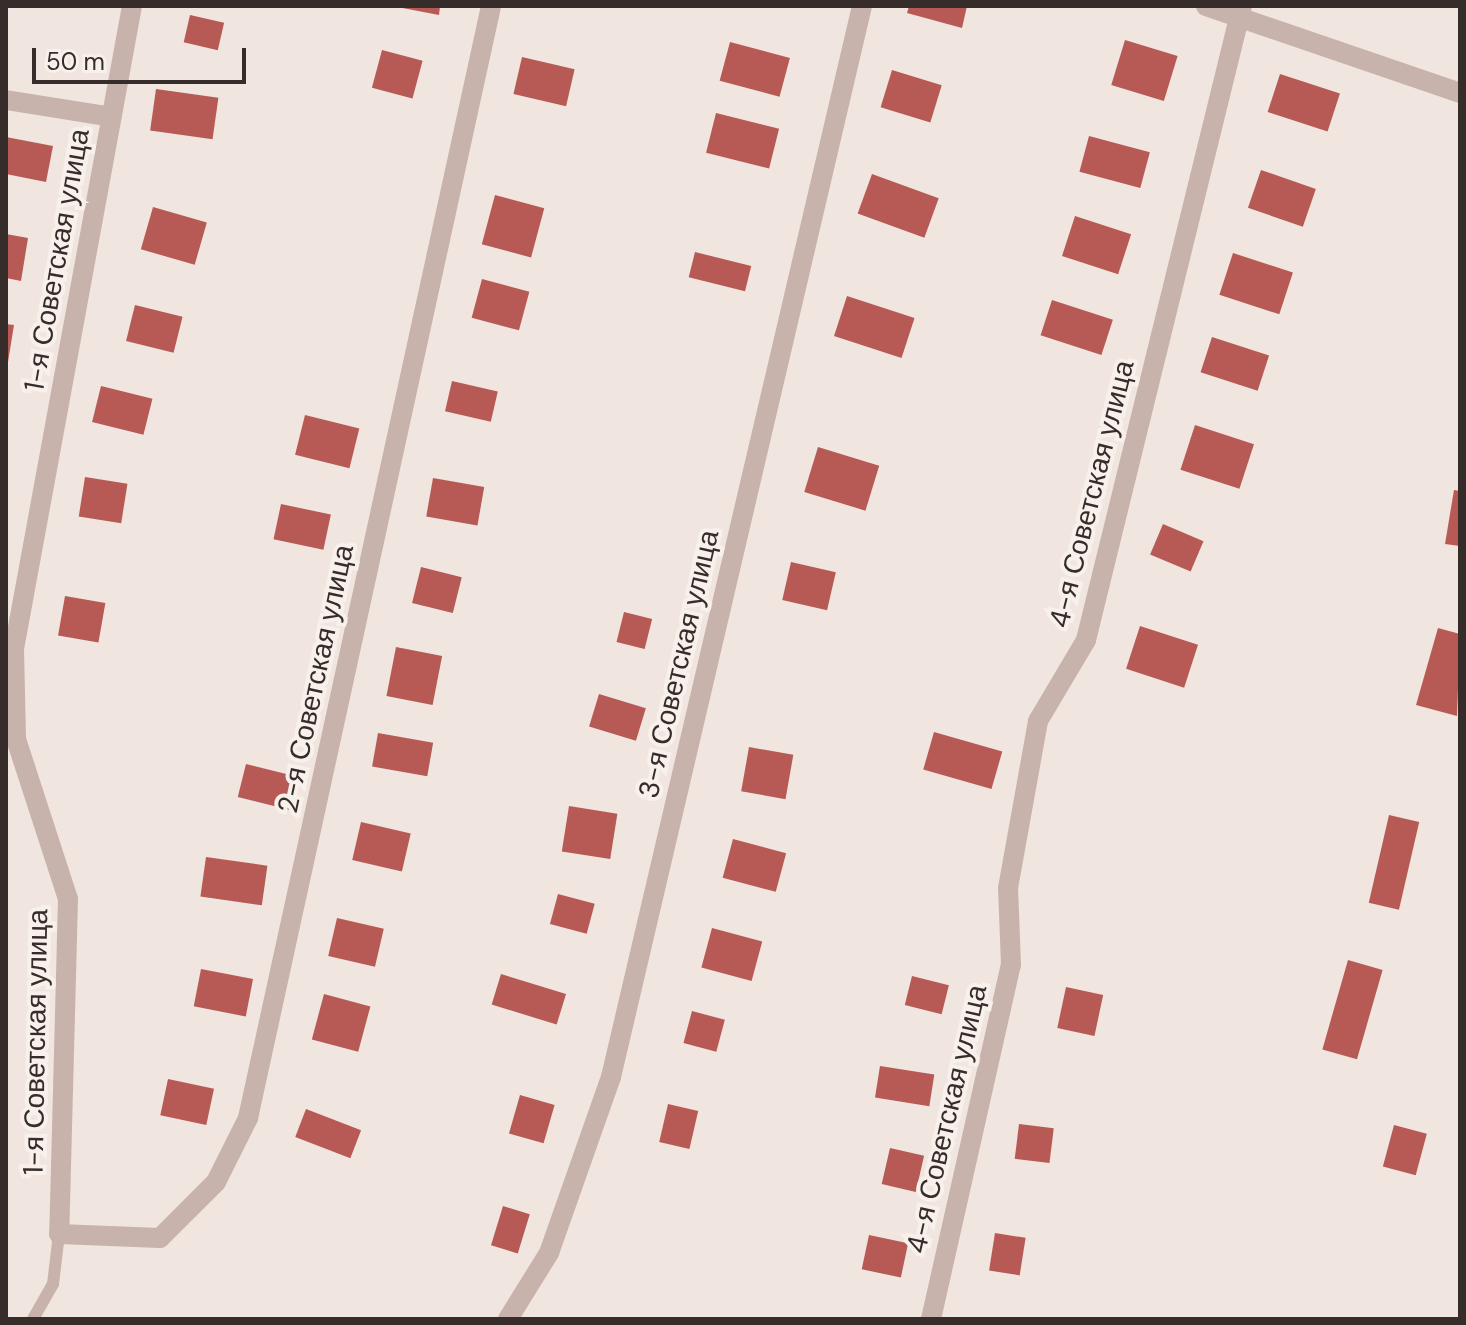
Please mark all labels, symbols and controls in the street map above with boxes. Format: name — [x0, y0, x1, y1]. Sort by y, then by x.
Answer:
scale bar — [36, 32, 250, 82]
text: 50 m — [46, 46, 105, 77]
street label: 1-я Советская улица — [17, 126, 97, 394]
street label: 4-я Советская улица — [1043, 357, 1141, 631]
street label: 3-я Советская улица — [632, 527, 726, 801]
street label: 2-я Советская улица — [271, 542, 361, 816]
street label: 1-я Советская улица — [17, 909, 55, 1175]
street label: 4-я Советская улица — [900, 982, 994, 1256]

